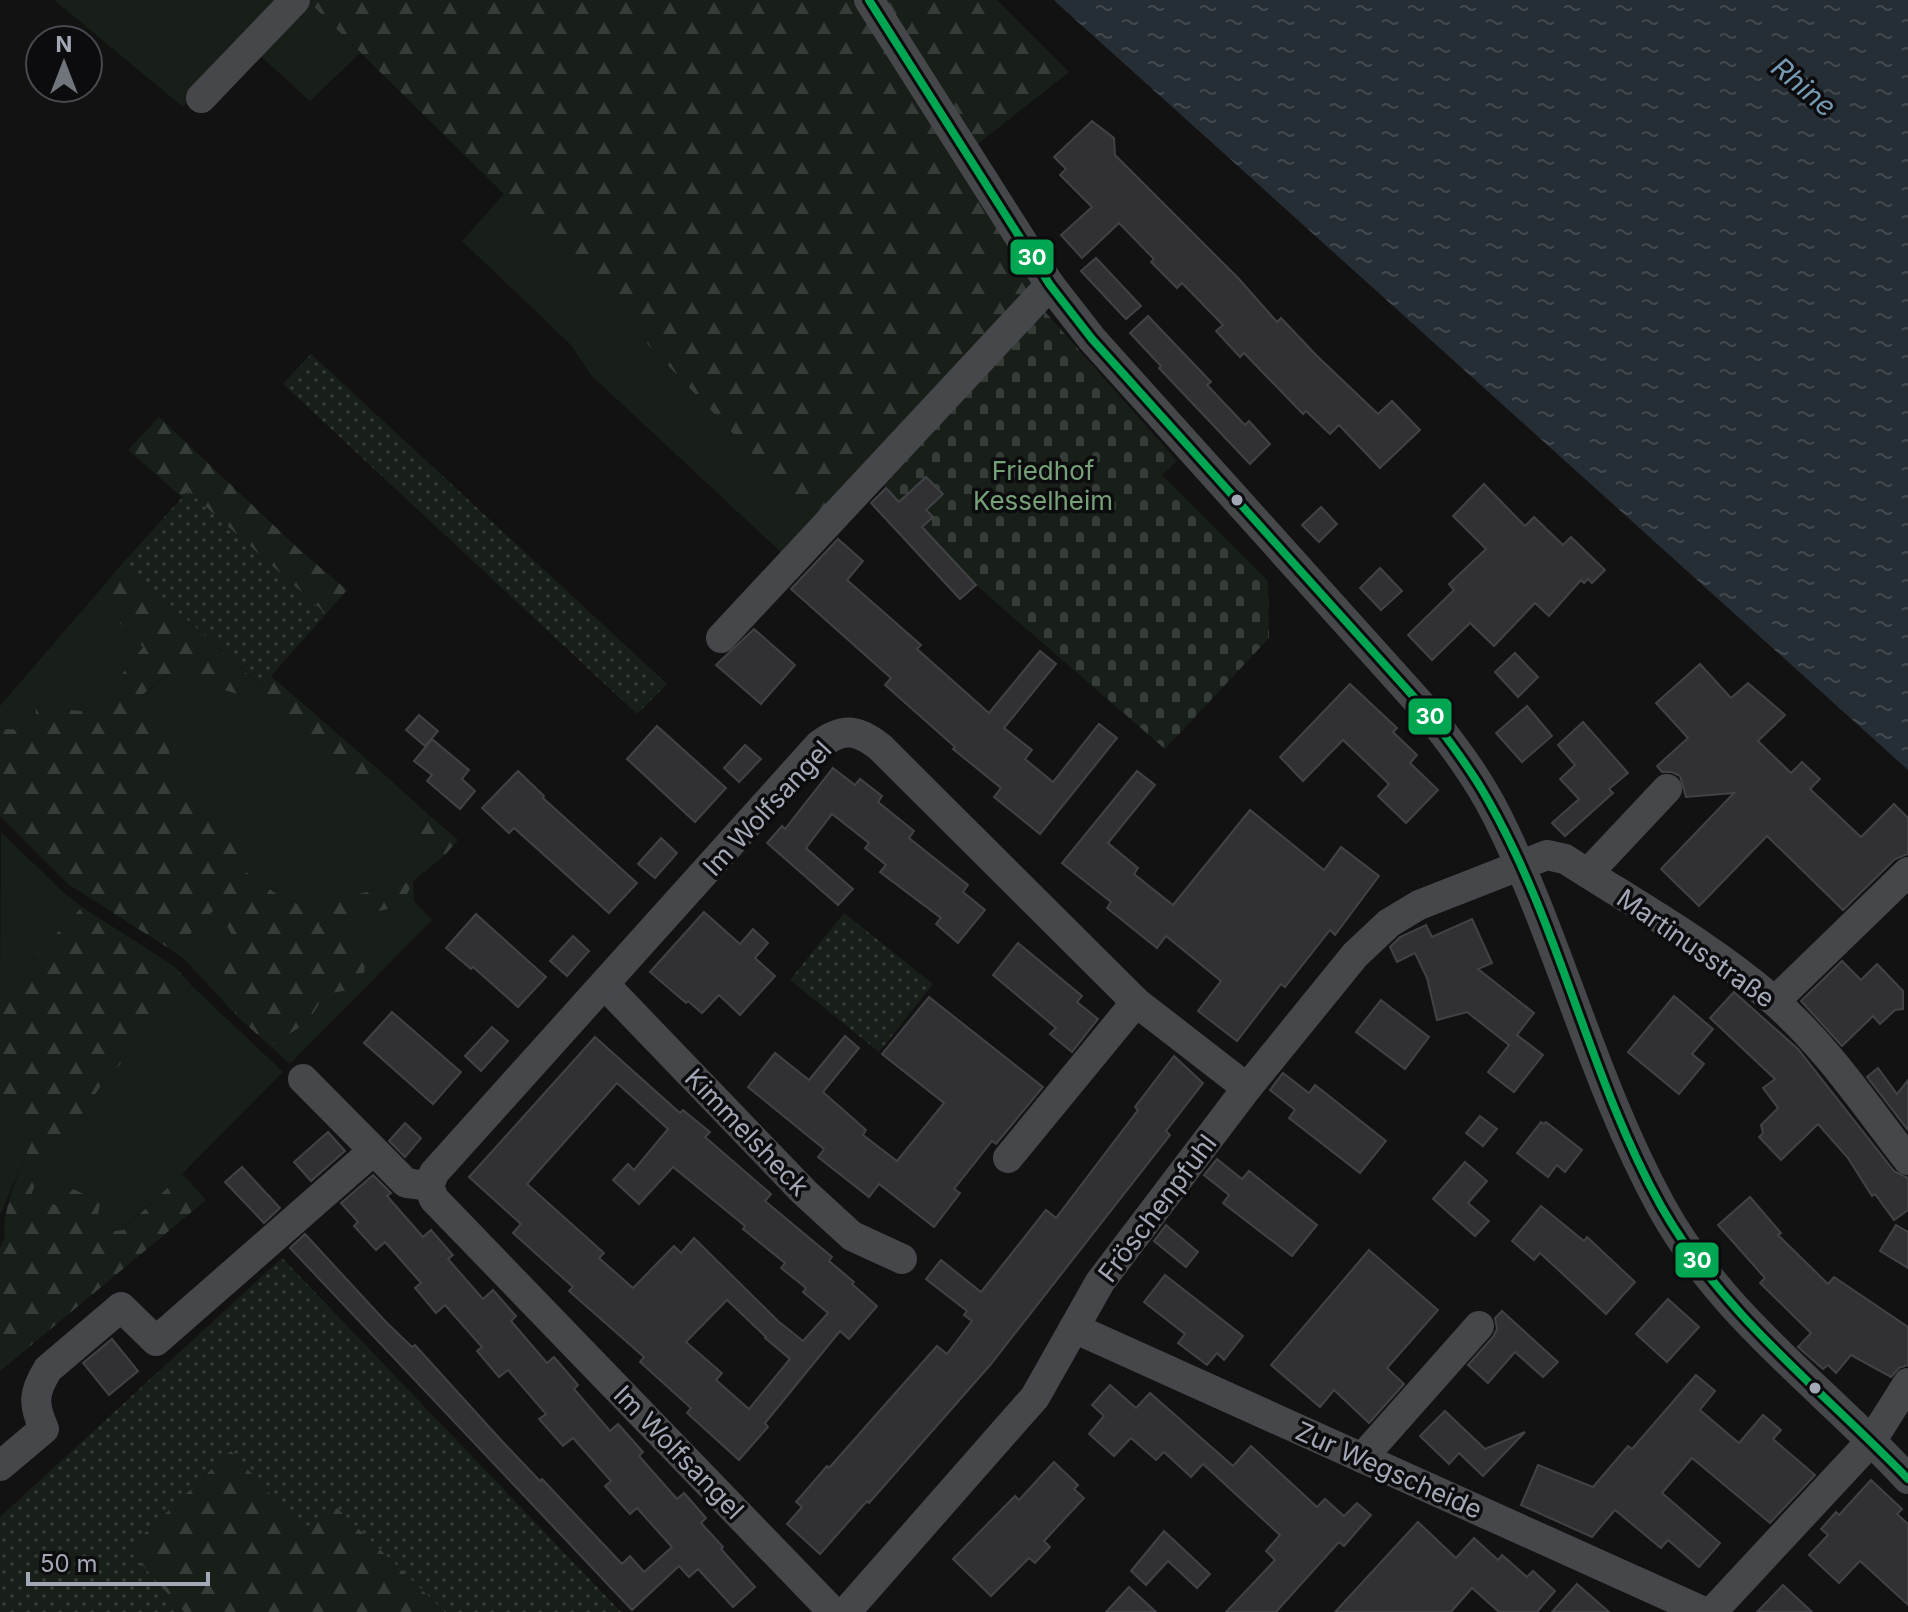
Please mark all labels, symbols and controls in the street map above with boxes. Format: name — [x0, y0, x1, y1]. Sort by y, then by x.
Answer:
north arrow — [24, 24, 104, 104]
text: N — [56, 31, 72, 57]
water label: Rhine — [1765, 50, 1843, 124]
line badge: 30 — [1009, 238, 1055, 276]
text: 30 — [1017, 244, 1047, 270]
park label: Friedhof Kesselheim — [973, 455, 1113, 516]
unlabelled marker — [1229, 492, 1245, 508]
line badge: 30 — [1407, 697, 1453, 736]
text: 30 — [1415, 703, 1445, 729]
street label: Im Wolfsangel — [697, 734, 837, 882]
street label: Martinusstraße — [1611, 882, 1781, 1014]
street label: Kimmelsheck — [679, 1062, 815, 1202]
street label: Fröschenpfuhl — [1091, 1128, 1223, 1288]
line badge: 30 — [1674, 1241, 1720, 1279]
text: 30 — [1682, 1247, 1712, 1273]
street label: Im Wolfsangel — [608, 1379, 750, 1525]
unlabelled marker — [1807, 1380, 1823, 1396]
street label: Zur Wegscheide — [1291, 1415, 1487, 1525]
scale bar — [28, 1536, 208, 1586]
text: 50 m — [40, 1549, 98, 1578]

